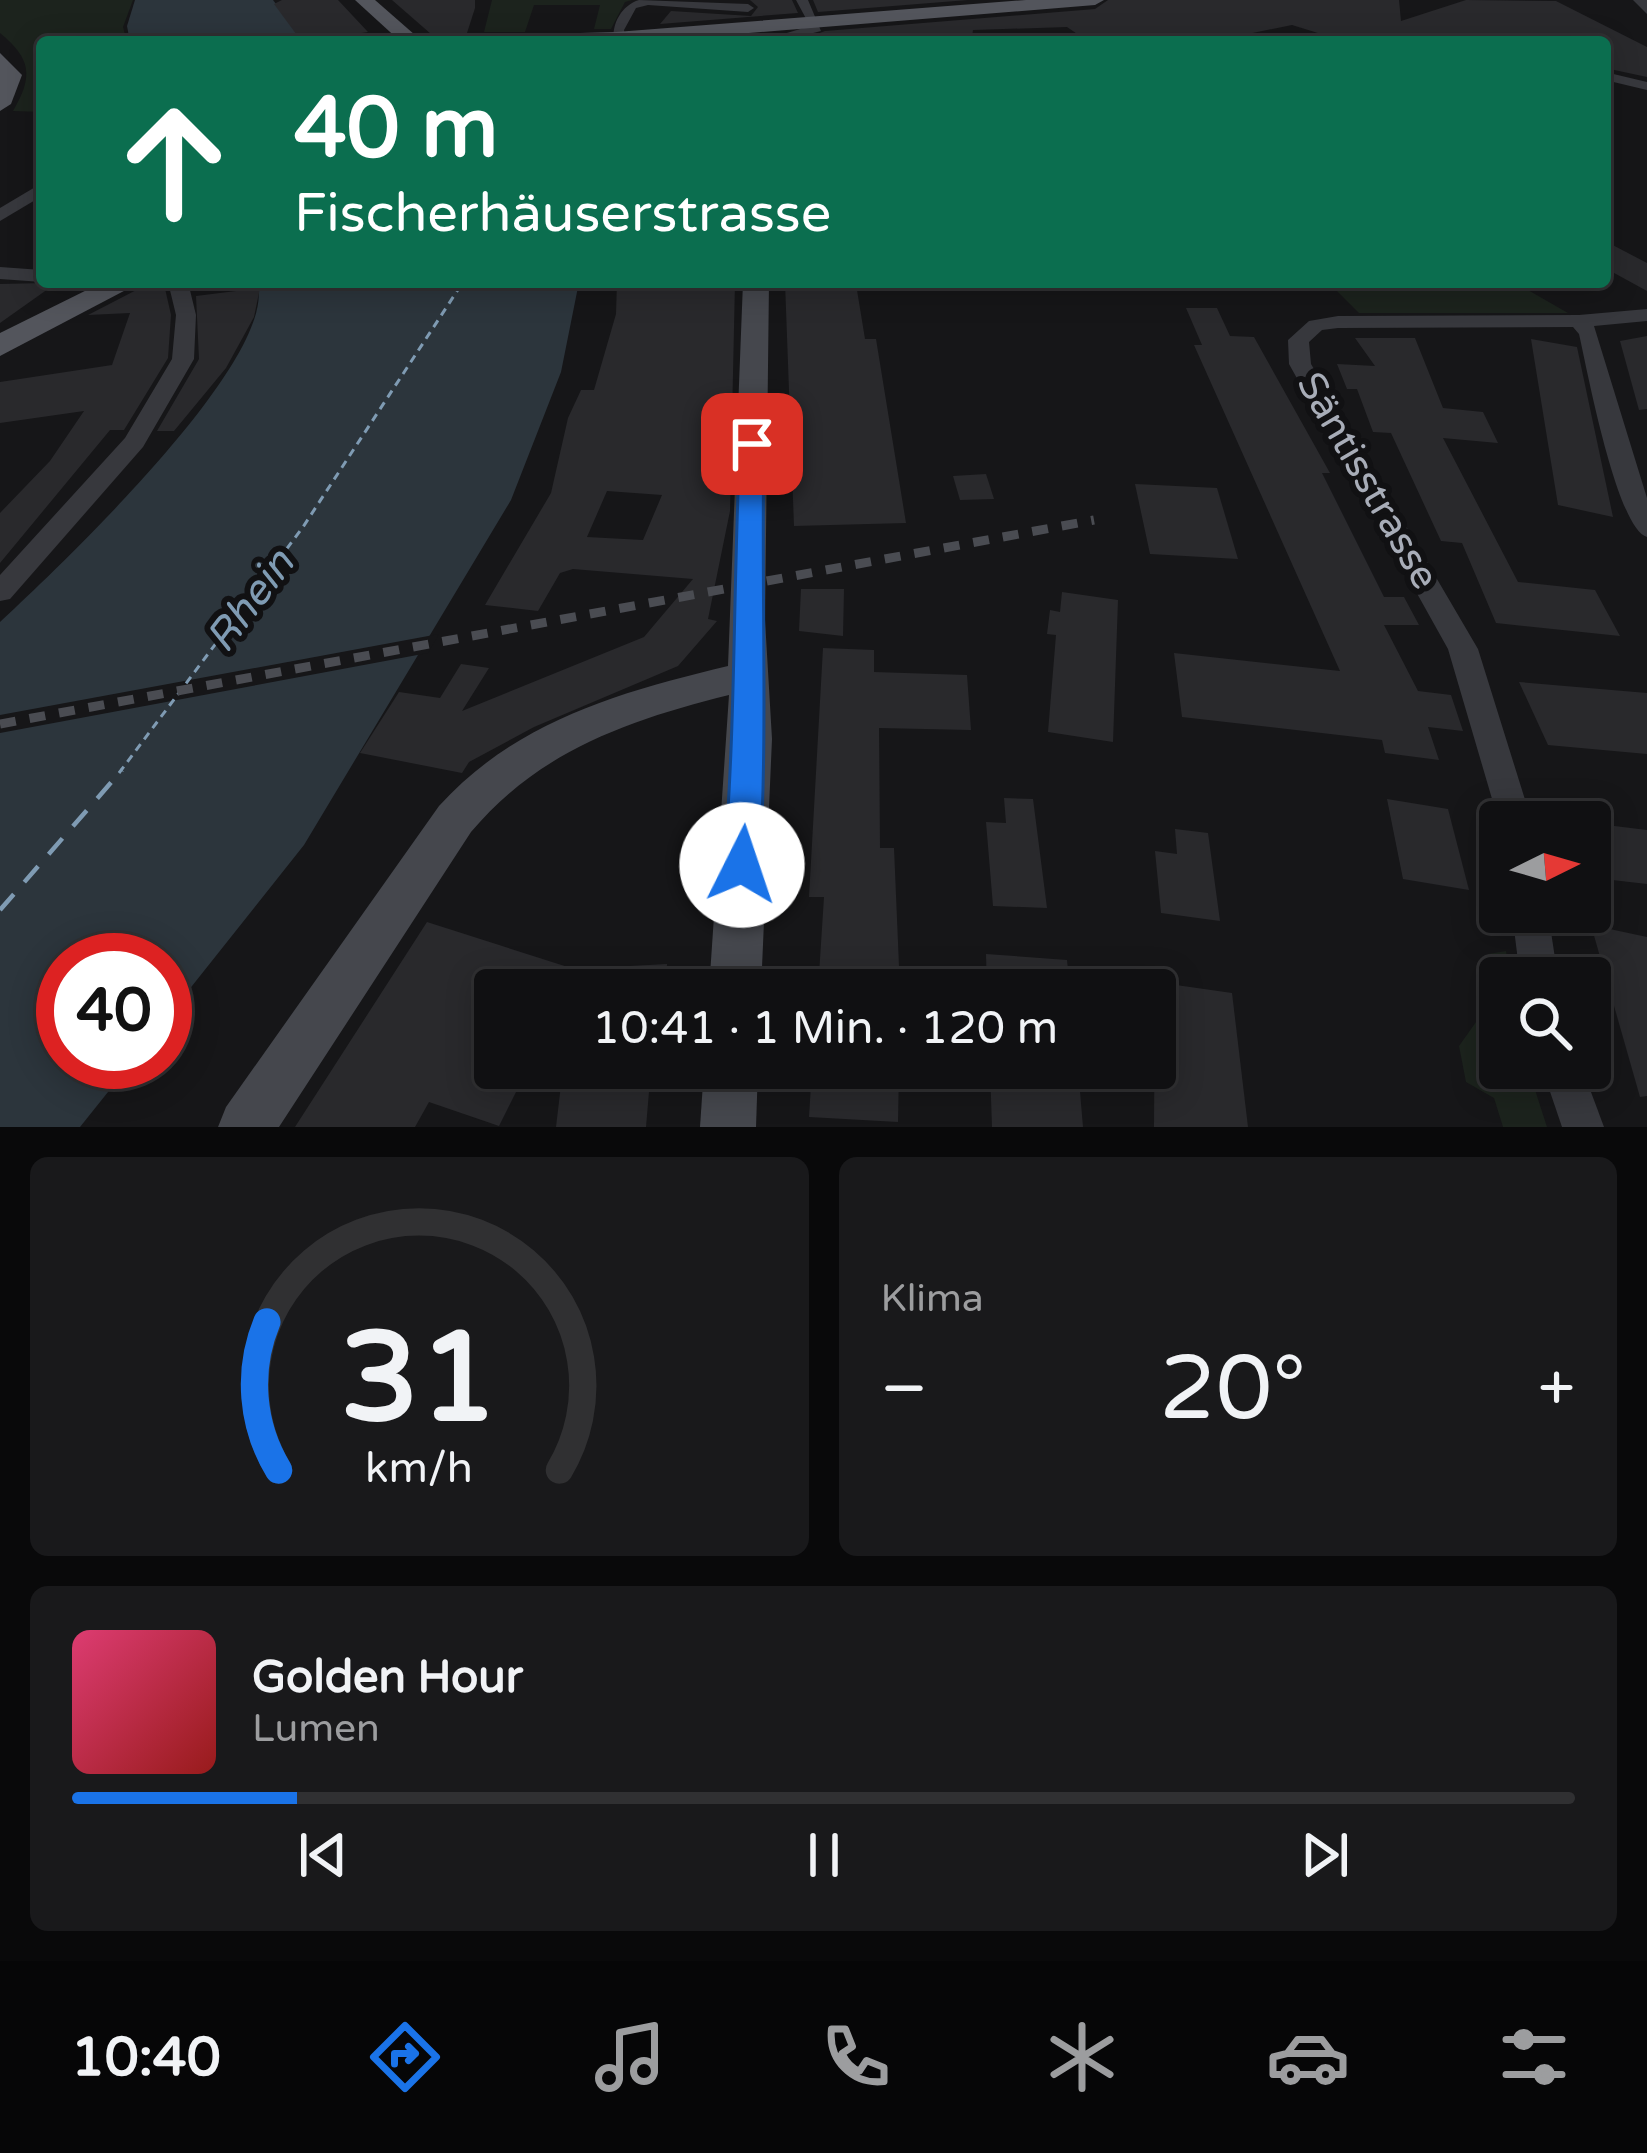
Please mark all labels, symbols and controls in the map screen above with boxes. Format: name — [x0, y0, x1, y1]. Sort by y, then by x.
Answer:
text: 40 m — [294, 79, 498, 180]
icon: ahead — [96, 84, 252, 240]
text: Fischerhäuserstrasse — [294, 181, 831, 246]
street label: Säntisstrasse — [1287, 364, 1449, 597]
pin — [701, 393, 803, 495]
icon: arrive — [719, 411, 785, 477]
water label: Rhein — [195, 538, 306, 662]
north arrow — [1479, 801, 1611, 933]
map controls — [1479, 801, 1611, 1089]
position arrow — [679, 802, 805, 928]
speed limit sign: 40 — [36, 933, 192, 1089]
button: search — [1479, 957, 1611, 1089]
text: 10:41 · 1 Min. · 120 m — [592, 1002, 1058, 1056]
text: Klima — [881, 1275, 984, 1322]
text: 31 — [341, 1304, 498, 1455]
text: 20° — [1159, 1335, 1306, 1444]
text: − — [881, 1349, 928, 1429]
text: + — [1538, 1349, 1575, 1429]
text: km/h — [365, 1442, 473, 1493]
text: Golden Hour — [252, 1651, 523, 1705]
text: Lumen — [252, 1705, 380, 1752]
icon: previous — [290, 1822, 356, 1888]
icon: pause — [791, 1822, 857, 1888]
icon: next — [1292, 1822, 1358, 1888]
icon: directions — [363, 2015, 447, 2099]
icon: music — [588, 2015, 672, 2099]
icon: phone — [814, 2015, 898, 2099]
icon: climate — [1040, 2015, 1124, 2099]
icon: car — [1266, 2015, 1350, 2099]
icon: filters — [1492, 2015, 1576, 2099]
text: 10:40 — [71, 2025, 221, 2090]

